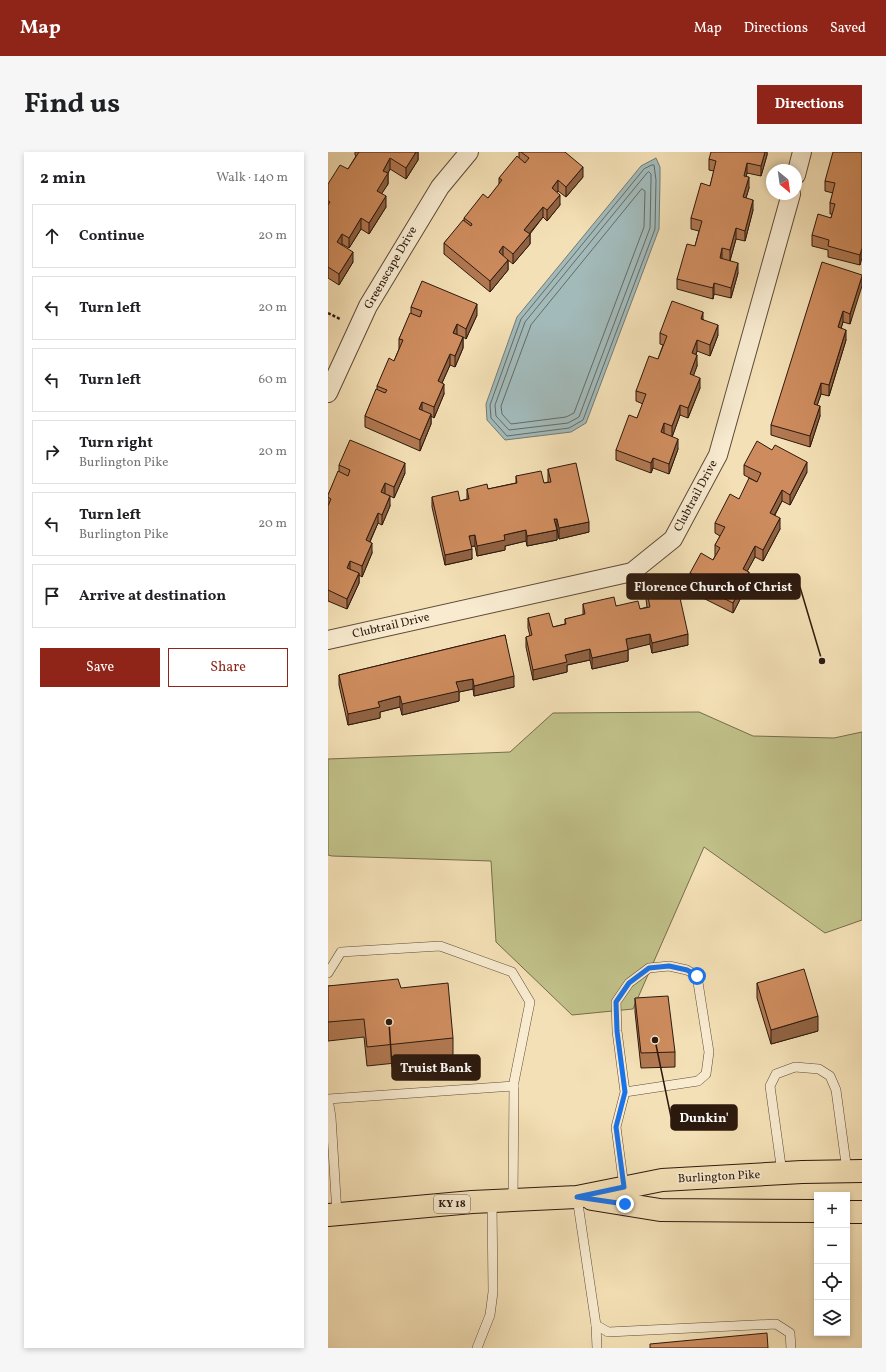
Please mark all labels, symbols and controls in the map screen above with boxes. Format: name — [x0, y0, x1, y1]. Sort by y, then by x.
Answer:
text: Map — [20, 15, 61, 41]
text: Map — [694, 19, 722, 38]
text: Directions — [744, 19, 808, 38]
text: Saved — [830, 19, 866, 38]
text: Find us — [24, 85, 120, 124]
button: Directions — [757, 85, 862, 124]
north arrow — [766, 164, 802, 200]
text: 2 min — [40, 167, 86, 190]
text: Walk · 140 m — [216, 169, 288, 187]
street label: Greenscape Drive — [361, 223, 421, 312]
icon: ahead — [41, 225, 63, 247]
text: Continue — [79, 226, 144, 247]
text: 20 m — [258, 227, 287, 245]
icon: left — [41, 297, 63, 319]
text: Turn left — [79, 298, 141, 319]
text: 20 m — [258, 299, 287, 317]
icon: left — [41, 369, 63, 391]
text: Turn left — [79, 370, 141, 391]
text: 60 m — [259, 371, 287, 389]
text: Turn right — [79, 433, 153, 454]
icon: right — [41, 441, 63, 463]
text: 20 m — [258, 443, 287, 461]
text: Burlington Pike — [79, 454, 168, 472]
street label: Clubtrail Drive — [670, 457, 722, 535]
text: Turn left — [79, 505, 141, 526]
icon: left — [41, 513, 63, 535]
text: 20 m — [258, 515, 287, 533]
text: Burlington Pike — [79, 526, 168, 544]
callout: Florence Church of Christ — [627, 574, 800, 599]
text: Florence Church of Christ — [634, 579, 792, 597]
icon: arrive — [41, 585, 63, 607]
text: Arrive at destination — [79, 586, 226, 607]
street label: Clubtrail Drive — [351, 609, 432, 643]
button: Save — [40, 648, 160, 687]
button: Share — [168, 648, 288, 687]
route start — [688, 967, 706, 985]
callout: Truist Bank — [392, 1055, 480, 1080]
text: Truist Bank — [400, 1060, 472, 1078]
callout: Dunkin' — [671, 1105, 737, 1130]
text: Dunkin' — [679, 1110, 729, 1128]
street label: Burlington Pike — [677, 1167, 761, 1187]
map controls — [814, 1192, 850, 1336]
button: + — [814, 1192, 850, 1228]
road number: KY 18 — [434, 1195, 470, 1213]
route end — [616, 1195, 634, 1213]
button: − — [814, 1228, 850, 1264]
button: locate — [814, 1264, 850, 1300]
button: layers — [814, 1300, 850, 1336]

